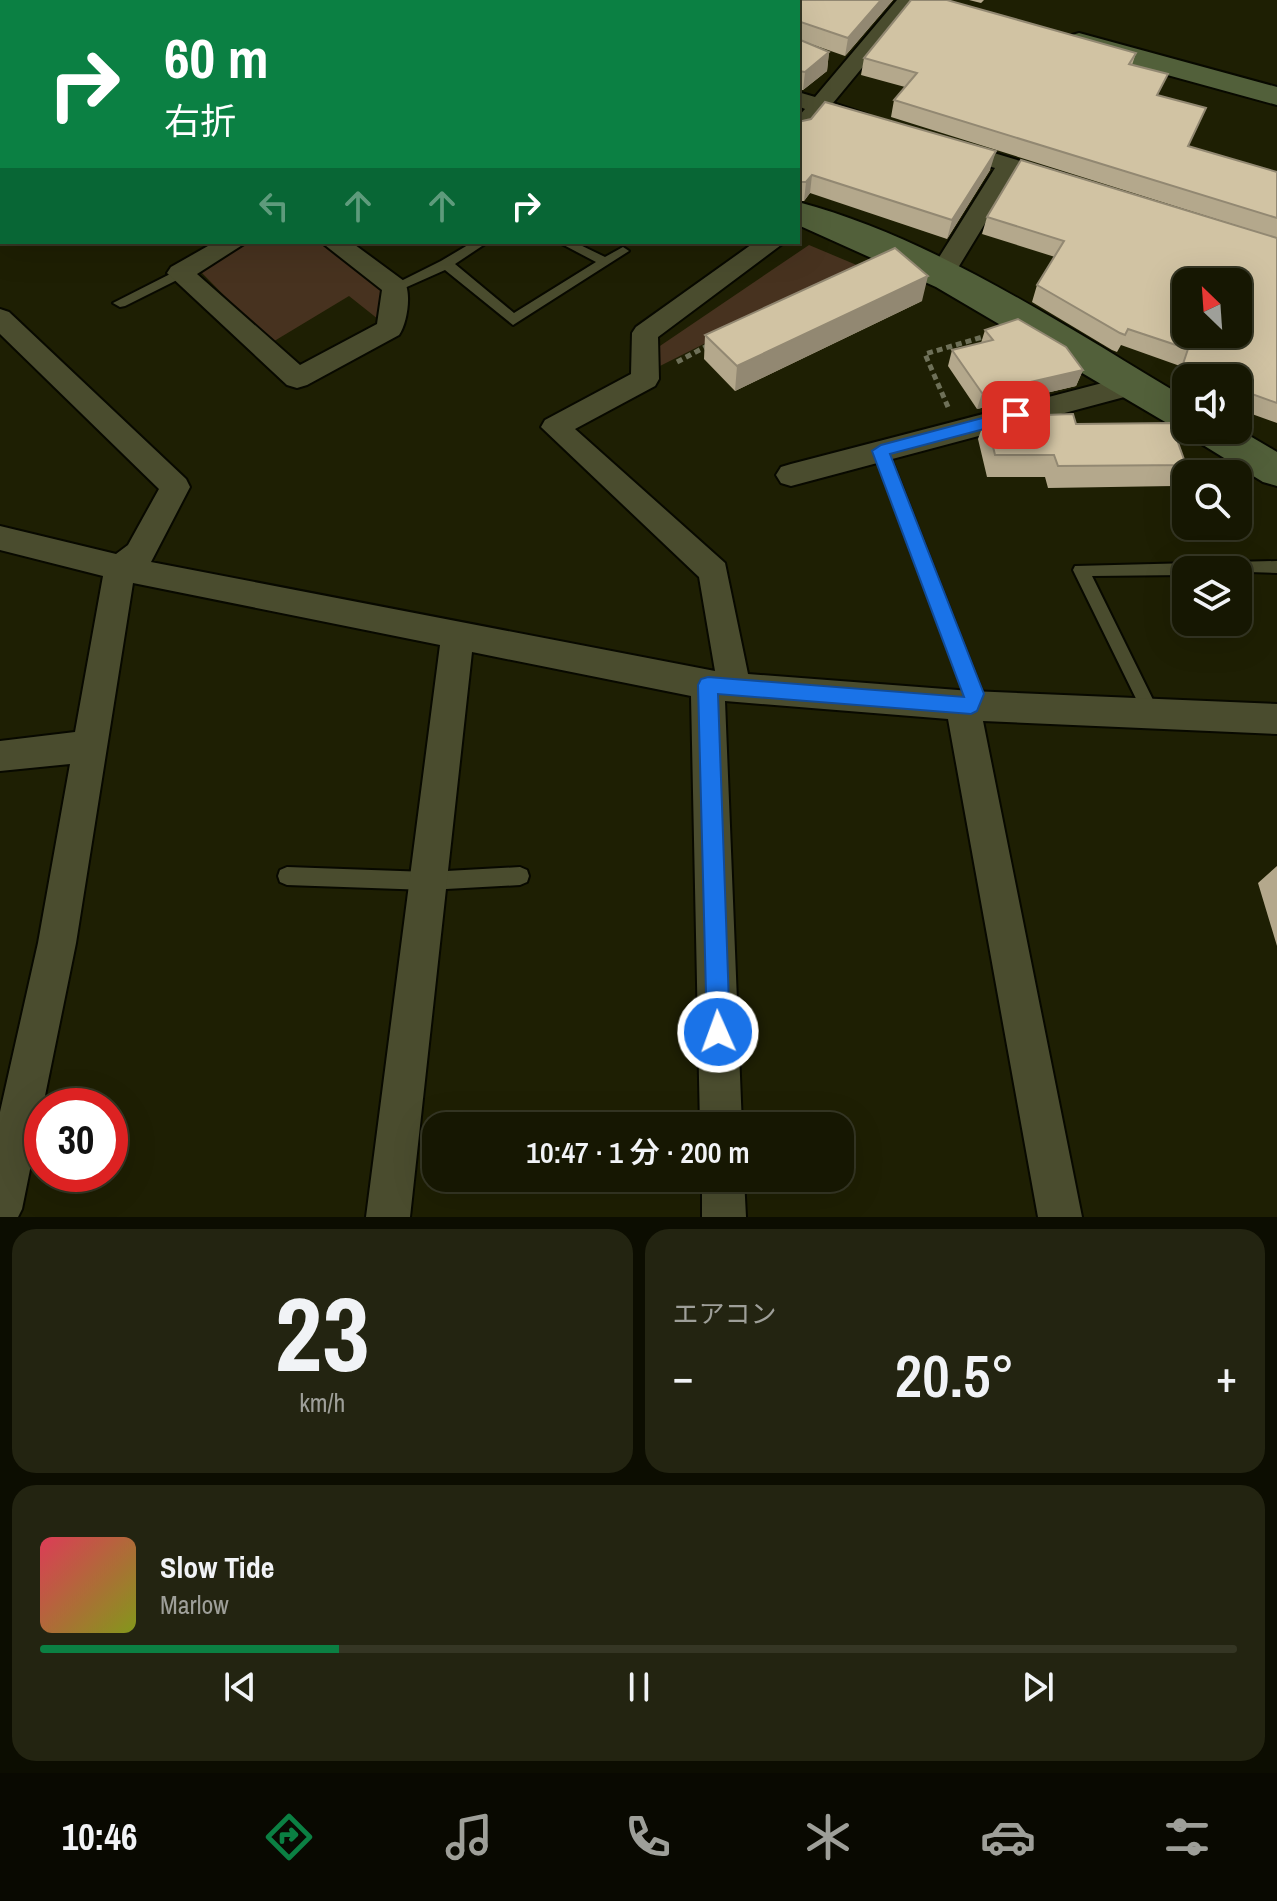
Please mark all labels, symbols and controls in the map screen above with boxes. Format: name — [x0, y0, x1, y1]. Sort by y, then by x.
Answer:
text: 60 m — [164, 20, 269, 95]
icon: right — [32, 32, 136, 136]
text: 右折 — [164, 97, 236, 145]
icon: left — [252, 184, 296, 228]
icon: ahead — [336, 184, 380, 228]
icon: ahead — [420, 184, 464, 228]
icon: right — [504, 184, 548, 228]
north arrow — [1172, 268, 1252, 348]
map controls — [1172, 268, 1252, 636]
button: sound — [1172, 364, 1252, 444]
pin — [982, 381, 1050, 449]
icon: arrive — [994, 393, 1038, 437]
button: search — [1172, 460, 1252, 540]
button: layers — [1172, 556, 1252, 636]
position arrow — [676, 990, 760, 1074]
speed limit sign: 30 — [24, 1088, 128, 1192]
text: 10:47 · 1 分 · 200 m — [526, 1132, 750, 1172]
text: 23 — [275, 1263, 370, 1403]
text: エアコン — [673, 1296, 777, 1331]
text: 20.5° — [895, 1335, 1015, 1416]
text: − — [673, 1346, 694, 1406]
text: + — [1216, 1346, 1237, 1406]
text: km/h — [299, 1385, 345, 1420]
text: Slow Tide — [160, 1547, 274, 1587]
text: Marlow — [160, 1587, 229, 1622]
icon: previous — [218, 1665, 262, 1709]
icon: pause — [617, 1665, 661, 1709]
icon: next — [1016, 1665, 1060, 1709]
icon: directions — [261, 1809, 317, 1865]
icon: music — [441, 1809, 497, 1865]
icon: phone — [620, 1809, 676, 1865]
icon: climate — [800, 1809, 856, 1865]
icon: car — [980, 1809, 1036, 1865]
icon: filters — [1159, 1809, 1215, 1865]
text: 10:46 — [62, 1813, 137, 1861]

